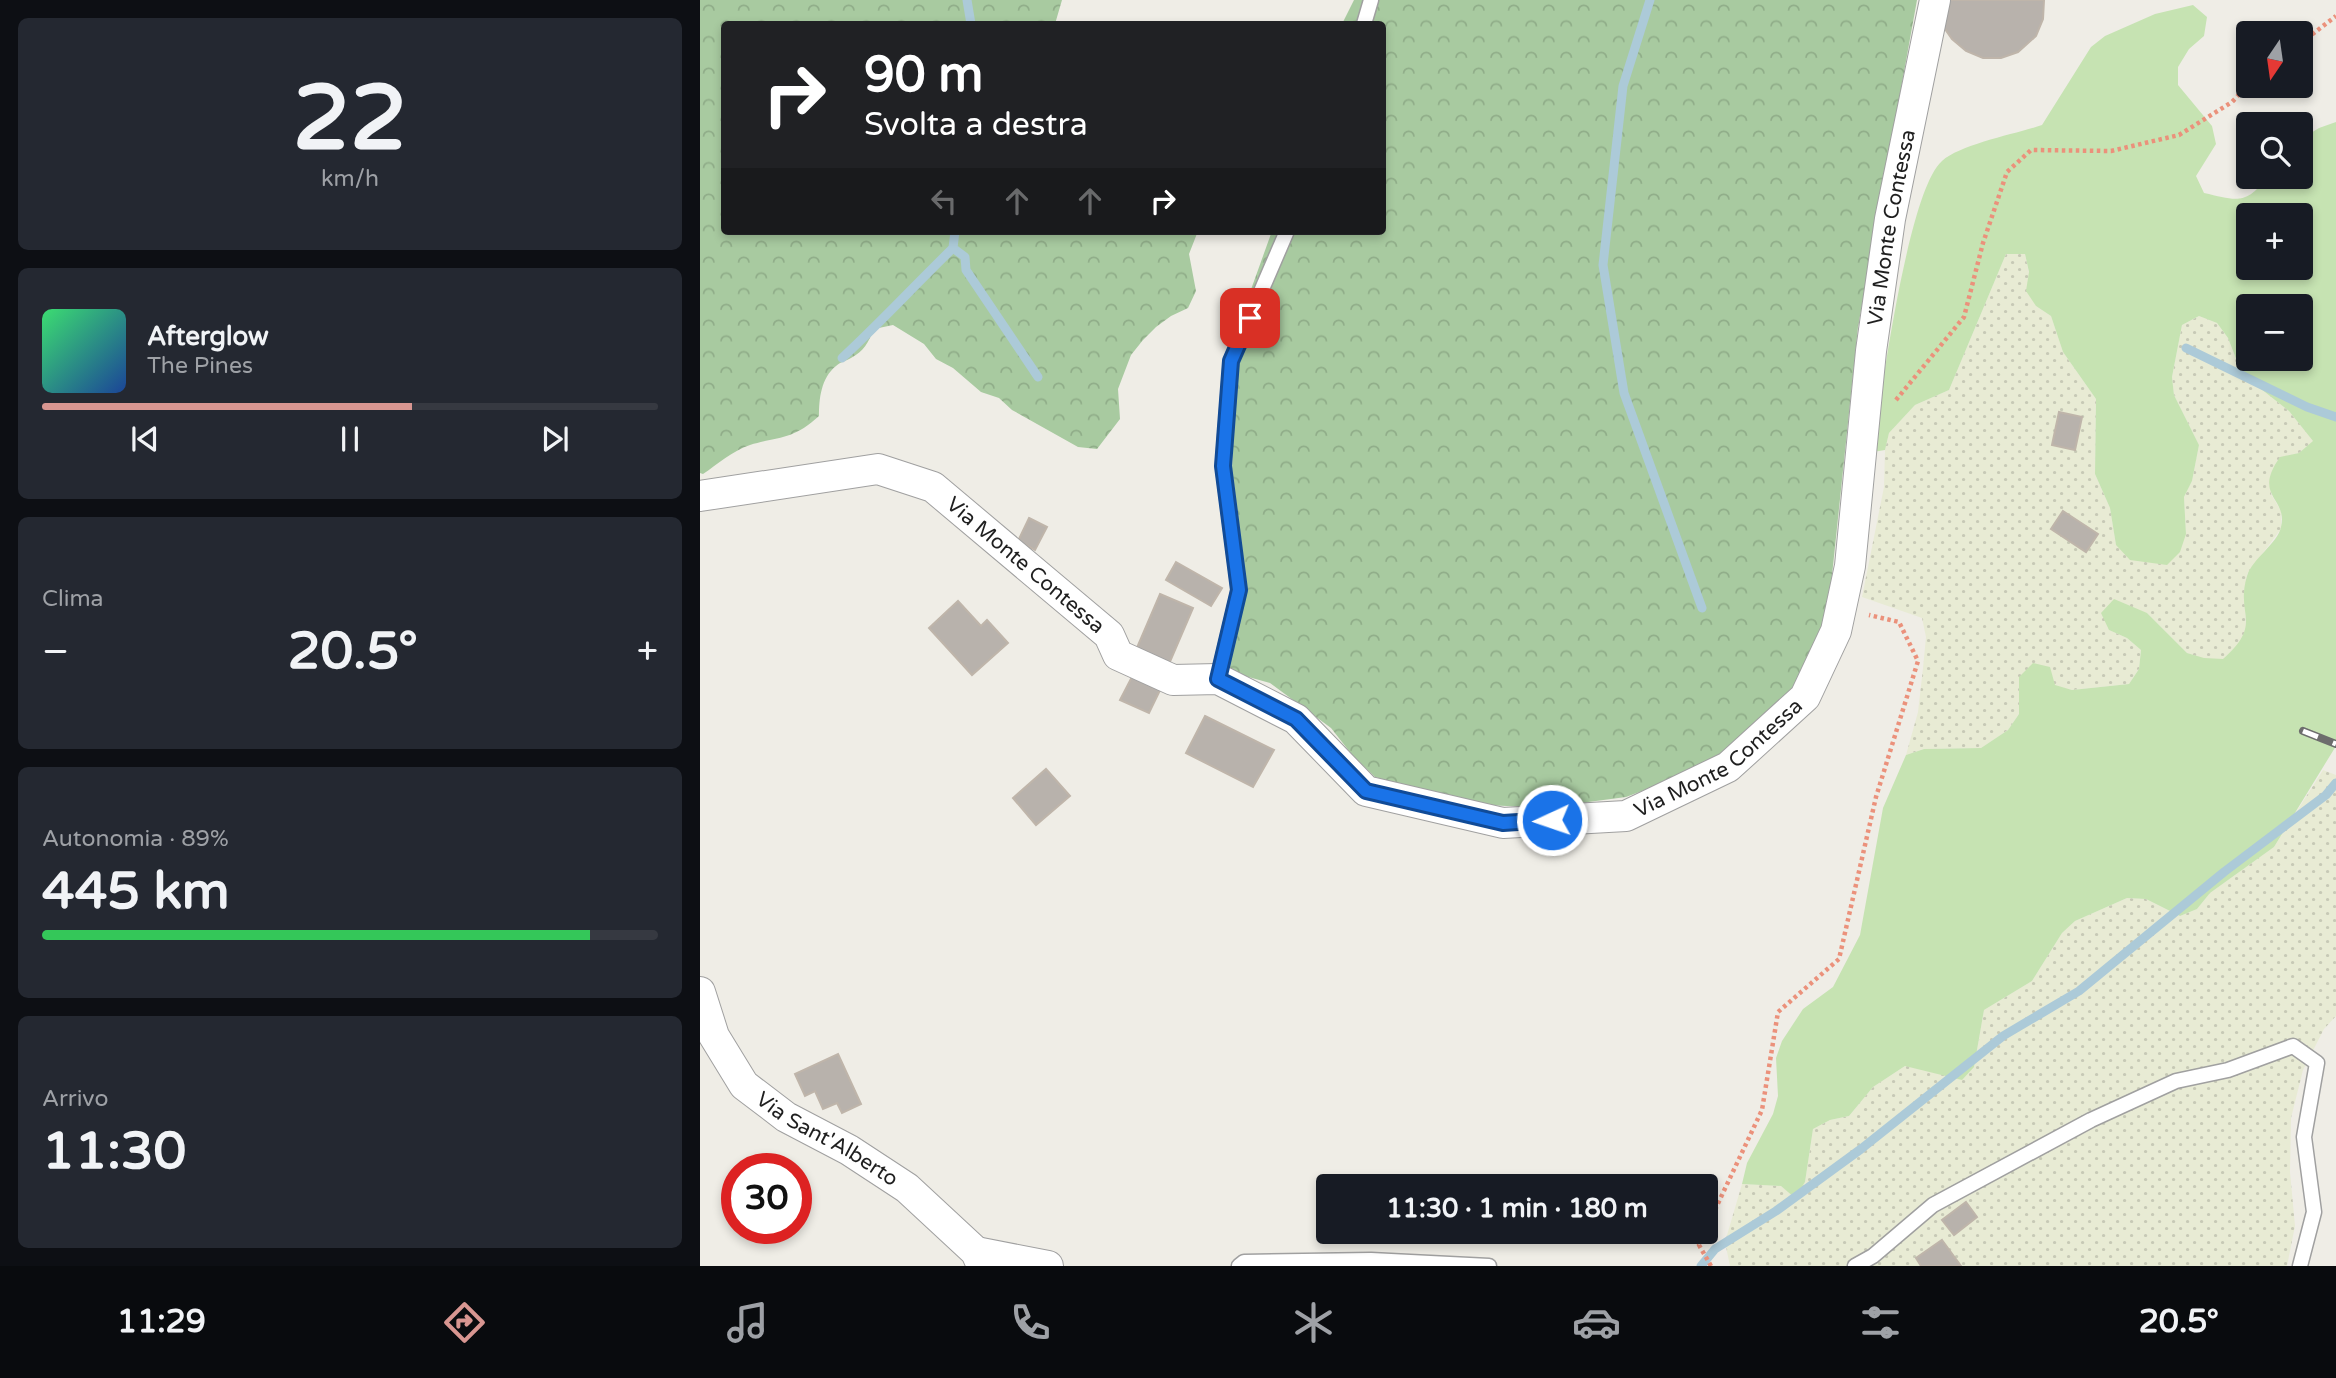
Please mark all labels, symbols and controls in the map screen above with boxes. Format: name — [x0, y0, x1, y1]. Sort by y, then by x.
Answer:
north arrow — [2236, 21, 2314, 98]
map controls — [2236, 21, 2313, 371]
text: 90 m — [864, 46, 983, 105]
icon: right — [749, 49, 840, 140]
text: 22 — [293, 64, 407, 174]
text: Svolta a destra — [864, 106, 1088, 144]
button: search — [2236, 112, 2313, 189]
street label: Via Monte Contessa — [1863, 127, 1921, 327]
text: km/h — [321, 165, 379, 193]
icon: left — [925, 182, 963, 220]
icon: ahead — [998, 182, 1036, 220]
icon: ahead — [1071, 182, 1109, 220]
icon: right — [1144, 182, 1182, 220]
button: + — [2236, 203, 2313, 280]
pin — [1220, 288, 1280, 348]
button: − — [2236, 294, 2313, 371]
icon: arrive — [1231, 299, 1269, 337]
text: Afterglow — [147, 321, 269, 352]
text: The Pines — [147, 352, 253, 380]
icon: previous — [126, 420, 164, 458]
icon: pause — [331, 420, 369, 458]
icon: next — [536, 420, 574, 458]
street label: Via Monte Contessa — [941, 492, 1109, 639]
text: Clima — [42, 585, 103, 613]
text: 20.5° — [288, 620, 418, 683]
text: − — [42, 629, 69, 675]
text: + — [637, 629, 658, 675]
street label: Via Monte Contessa — [1630, 694, 1808, 823]
position arrow — [1515, 783, 1589, 857]
text: Autonomia · 89% — [42, 825, 229, 853]
text: 445 km — [42, 860, 230, 923]
text: Arrivo — [42, 1085, 108, 1113]
street label: Via Sant'Alberto — [751, 1087, 903, 1192]
text: 11:30 — [42, 1120, 186, 1183]
speed limit sign: 30 — [721, 1153, 812, 1244]
text: 11:30 · 1 min · 180 m — [1386, 1193, 1648, 1224]
icon: directions — [440, 1298, 489, 1347]
icon: music — [723, 1298, 772, 1347]
icon: phone — [1006, 1298, 1055, 1347]
icon: climate — [1289, 1298, 1338, 1347]
icon: car — [1572, 1298, 1621, 1347]
icon: filters — [1856, 1298, 1905, 1347]
text: 11:29 — [117, 1303, 206, 1341]
text: 20.5° — [2139, 1303, 2219, 1341]

